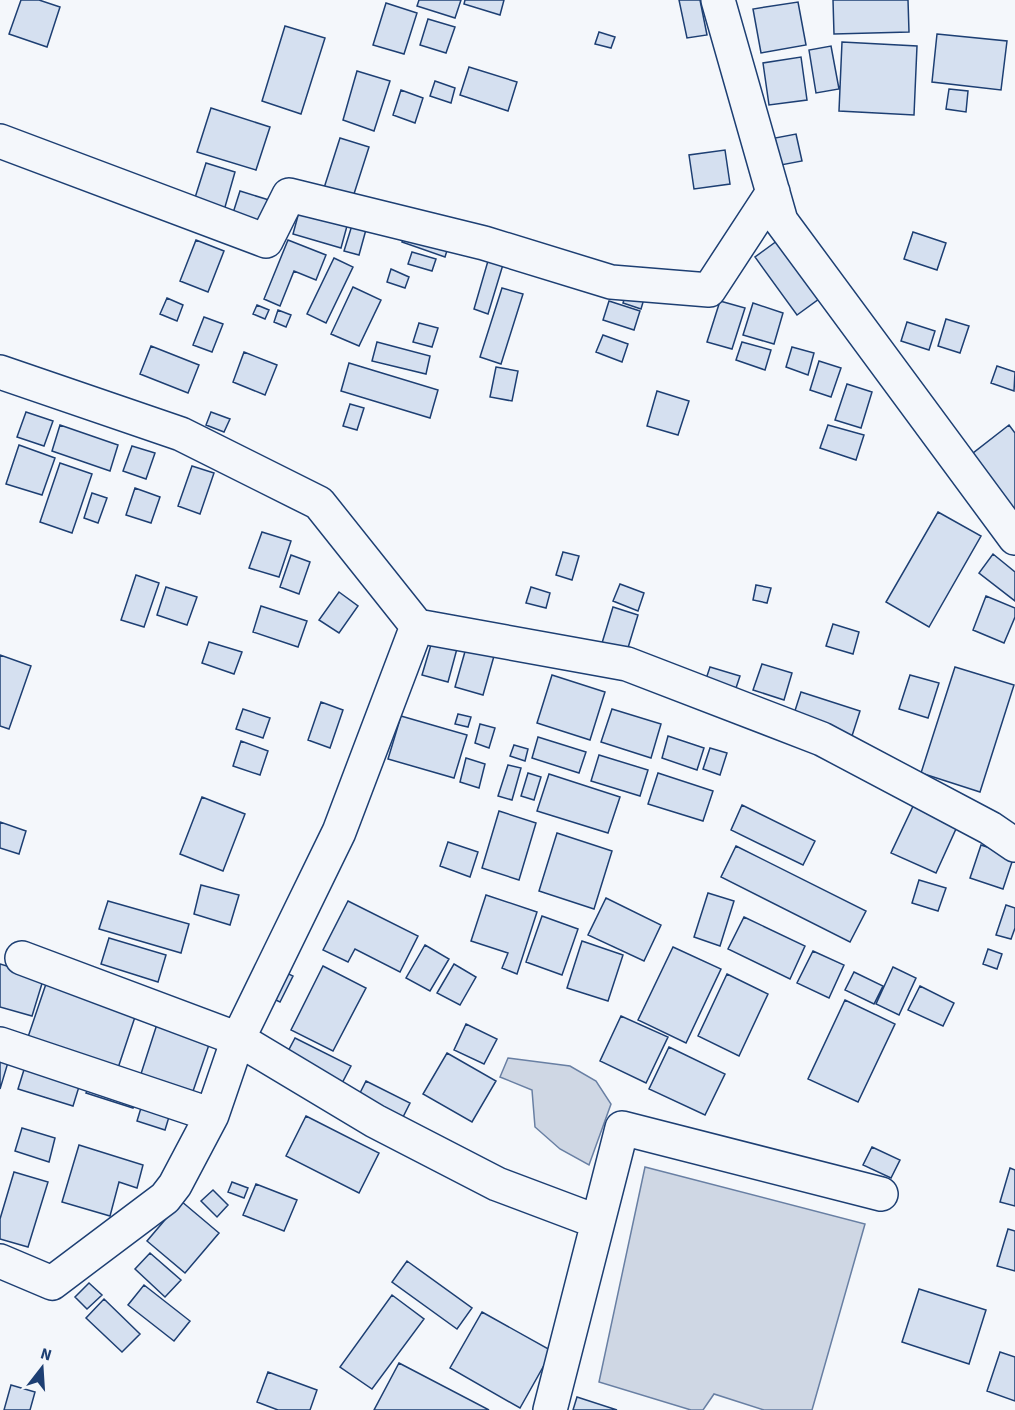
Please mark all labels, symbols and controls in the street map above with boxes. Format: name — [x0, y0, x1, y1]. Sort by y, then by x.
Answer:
north arrow — [12, 1338, 72, 1398]
text: N — [38, 1343, 54, 1367]

